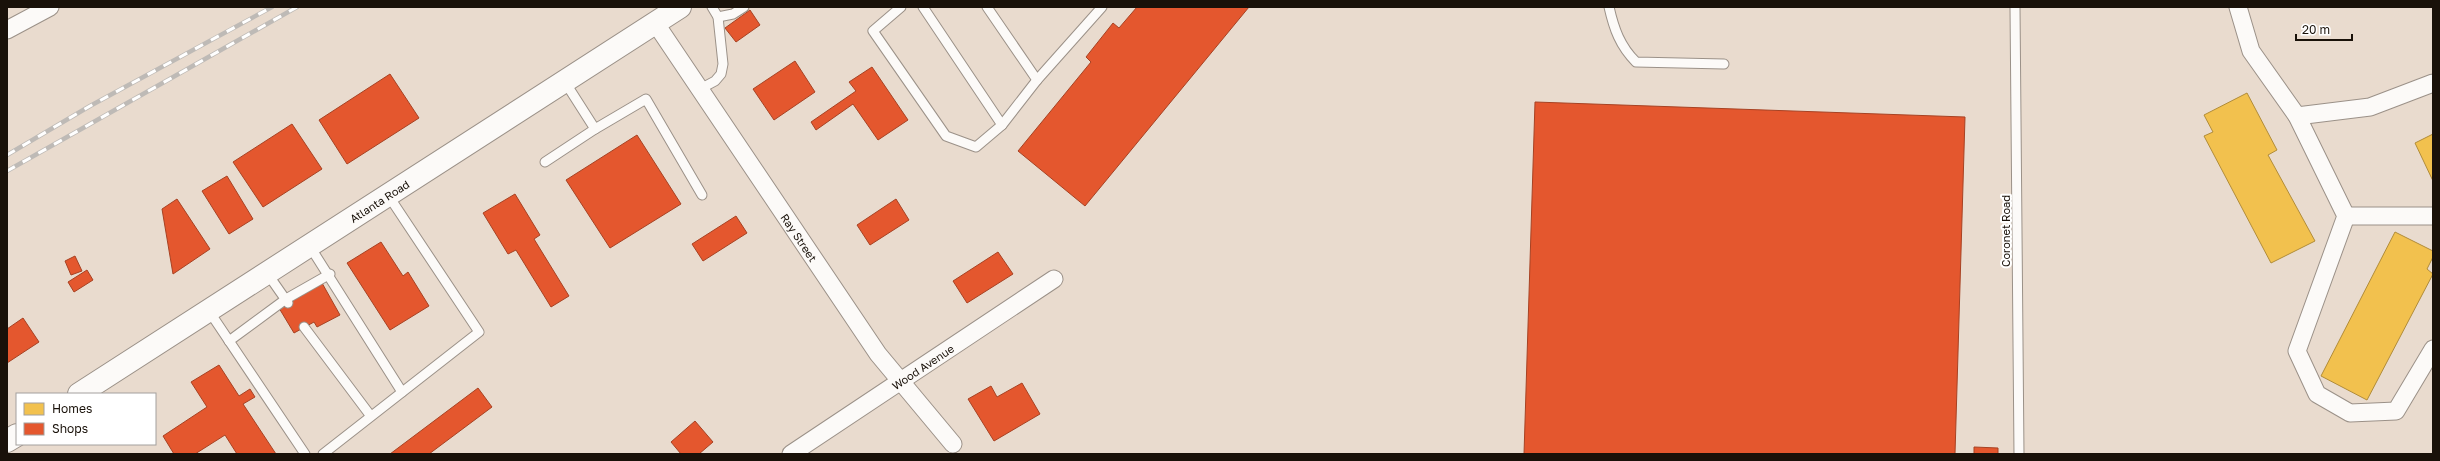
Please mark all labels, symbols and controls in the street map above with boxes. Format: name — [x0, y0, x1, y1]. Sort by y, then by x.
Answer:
scale bar — [2296, 16, 2352, 42]
text: 20 m — [2302, 22, 2330, 37]
street label: Atlanta Road — [347, 177, 411, 225]
street label: Coronet Road — [1999, 195, 2012, 267]
street label: Ray Street — [779, 211, 820, 264]
street label: Wood Avenue — [889, 341, 956, 392]
legend — [16, 393, 156, 445]
text: Homes — [52, 401, 92, 416]
text: Shops — [52, 421, 88, 436]

